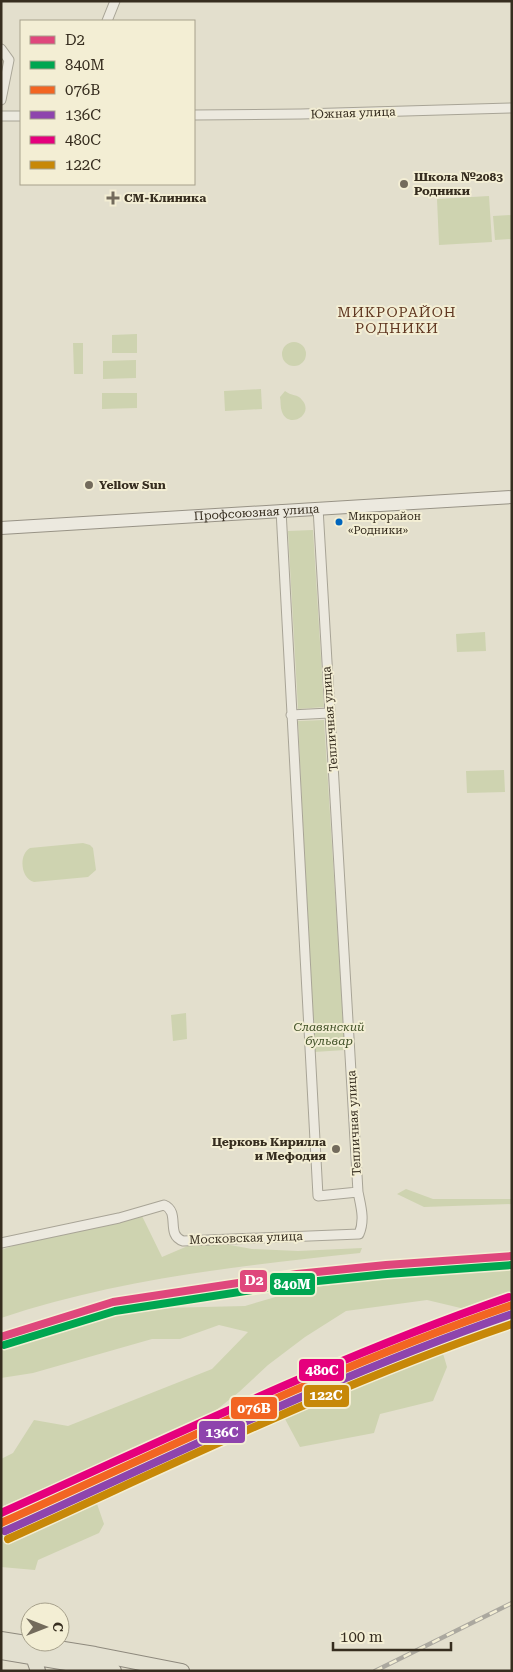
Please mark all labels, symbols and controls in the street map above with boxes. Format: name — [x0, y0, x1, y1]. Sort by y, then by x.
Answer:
legend — [20, 20, 195, 185]
text: D2 — [65, 31, 85, 49]
text: 840М — [65, 56, 105, 74]
text: 076В — [65, 81, 100, 99]
street label: Южная улица — [310, 105, 396, 121]
text: 136С — [65, 106, 101, 124]
text: 480С — [65, 131, 101, 149]
text: 122С — [65, 156, 101, 174]
place label: Школа №2083 Родники — [414, 170, 503, 198]
marker: Школа №2083 Родники — [398, 178, 410, 190]
marker: СМ-Клиника — [106, 191, 120, 205]
place label: СМ-Клиника — [124, 191, 206, 205]
district label: МИКРОРАЙОН РОДНИКИ — [338, 304, 456, 336]
place label: Yellow Sun — [99, 478, 166, 492]
marker: Yellow Sun — [83, 479, 95, 491]
street label: Профсоюзная улица — [193, 502, 320, 523]
place label: Микрорайон «Родники» — [348, 510, 421, 537]
marker: Микрорайон «Родники» — [334, 517, 344, 527]
street label: Тепличная улица — [319, 665, 341, 772]
park label: Славянский бульвар — [293, 1020, 365, 1048]
street label: Тепличная улица — [344, 1069, 364, 1176]
place label: Церковь Кирилла и Мефодия — [212, 1135, 326, 1163]
marker: Церковь Кирилла и Мефодия — [330, 1143, 342, 1155]
street label: Московская улица — [189, 1229, 304, 1247]
line badge: D2 — [239, 1269, 268, 1293]
text: D2 — [244, 1272, 264, 1288]
line badge: 840М — [269, 1272, 316, 1296]
text: 840М — [273, 1276, 311, 1292]
line badge: 480С — [298, 1358, 345, 1382]
text: 480С — [305, 1362, 339, 1378]
line badge: 122С — [303, 1384, 350, 1408]
text: 122С — [309, 1387, 343, 1403]
line badge: 076В — [230, 1396, 278, 1420]
text: 076В — [237, 1400, 271, 1416]
line badge: 136С — [198, 1420, 246, 1444]
text: 136С — [205, 1424, 239, 1440]
north arrow — [20, 1602, 70, 1652]
scale bar — [333, 1620, 450, 1652]
text: С — [50, 1622, 66, 1632]
text: 100 m — [340, 1628, 383, 1646]

